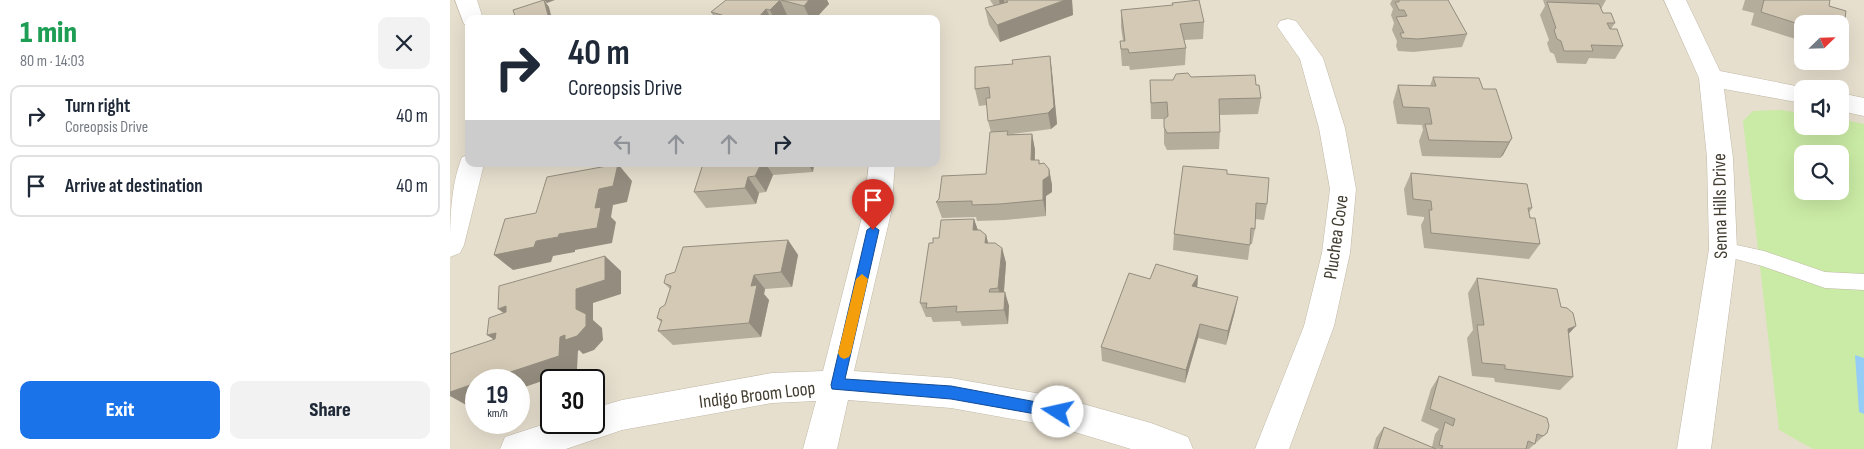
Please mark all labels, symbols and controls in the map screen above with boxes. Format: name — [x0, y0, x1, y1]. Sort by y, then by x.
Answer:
text: 1 min — [20, 15, 77, 51]
north arrow — [1794, 15, 1849, 70]
map controls — [1794, 15, 1849, 200]
button: close — [378, 17, 430, 69]
text: 40 m — [568, 32, 630, 75]
icon: right — [485, 35, 550, 100]
text: 80 m · 14:03 — [20, 52, 84, 71]
text: Coreopsis Drive — [568, 75, 682, 102]
button: sound — [1794, 80, 1849, 135]
text: Turn right — [65, 95, 130, 118]
icon: right — [22, 102, 50, 130]
text: 40 m — [396, 105, 428, 128]
text: Coreopsis Drive — [65, 118, 148, 137]
icon: left — [609, 130, 637, 158]
icon: ahead — [662, 130, 690, 158]
icon: ahead — [715, 130, 743, 158]
icon: right — [768, 130, 796, 158]
button: search — [1794, 145, 1849, 200]
street label: Senna Hills Drive — [1708, 153, 1733, 259]
icon: arrive — [22, 172, 50, 200]
text: Arrive at destination — [65, 175, 203, 198]
text: 40 m — [396, 175, 428, 198]
pin — [852, 179, 894, 230]
icon: arrive — [859, 186, 887, 214]
street label: Pluchea Cove — [1319, 194, 1354, 281]
speed limit sign: 30 — [540, 369, 605, 434]
street label: Indigo Broom Loop — [698, 377, 817, 414]
text: 19 — [487, 380, 508, 411]
button: Exit — [20, 381, 220, 439]
button: Share — [230, 381, 430, 439]
position arrow — [1031, 385, 1083, 437]
text: km/h — [487, 406, 508, 421]

